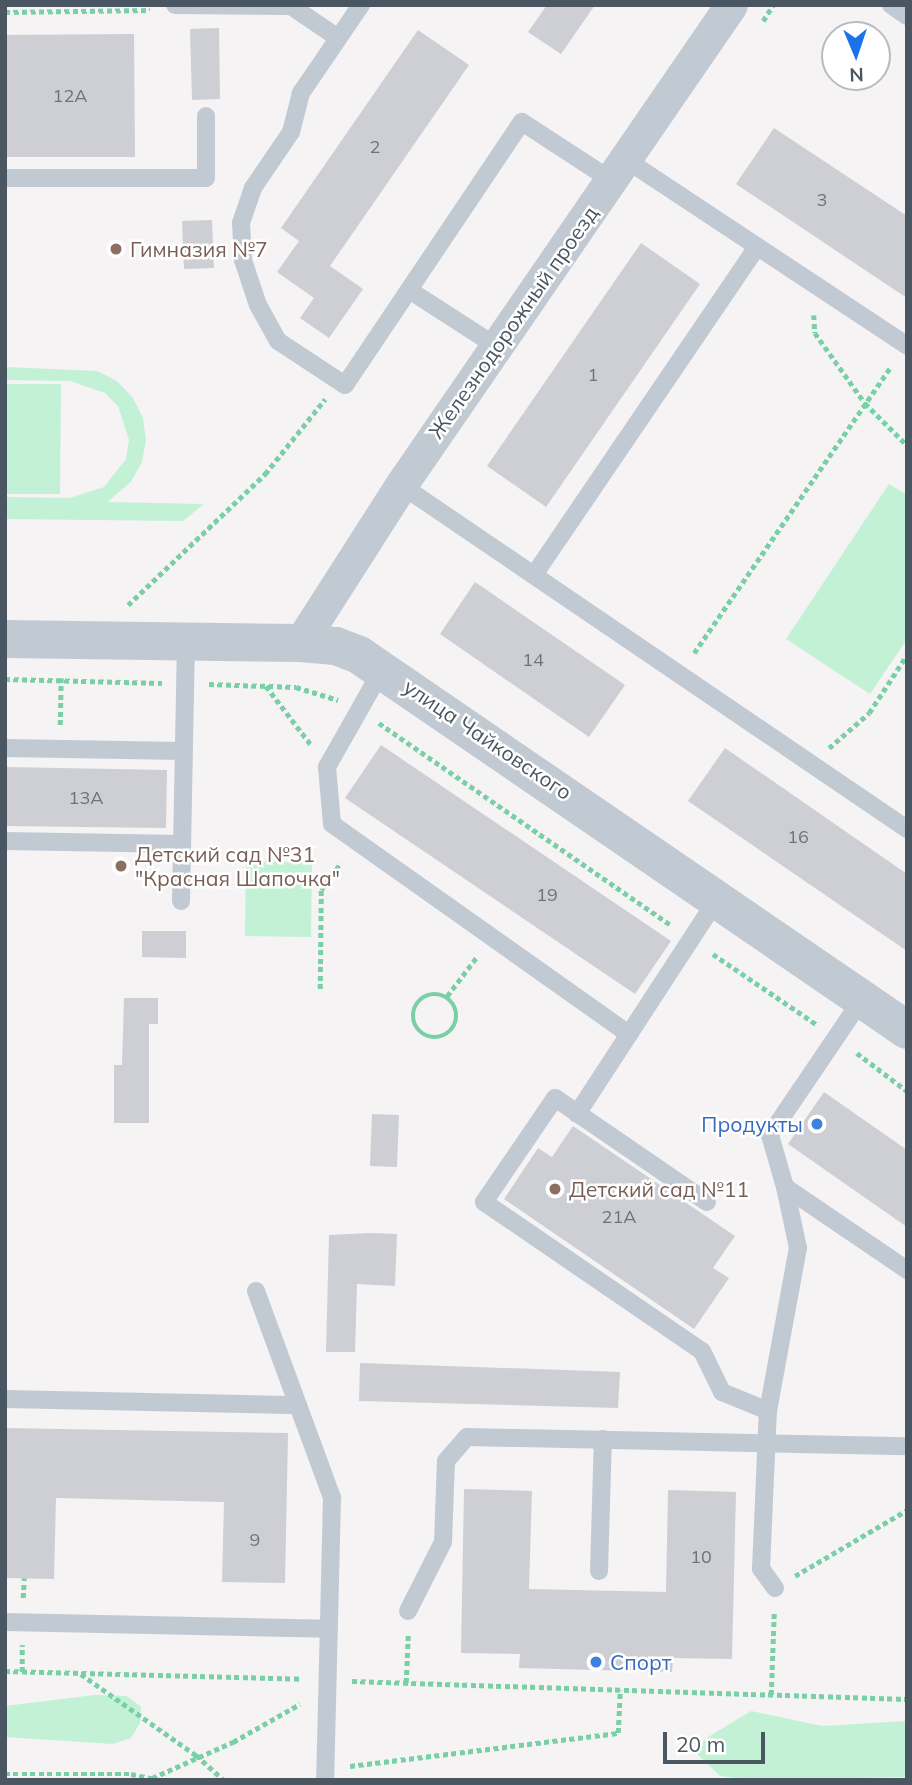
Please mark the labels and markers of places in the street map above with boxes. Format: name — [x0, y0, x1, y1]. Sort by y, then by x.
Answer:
place label: Гимназия №7 — [130, 236, 268, 262]
marker: Гимназия №7 — [108, 241, 124, 257]
place label: Детский сад №31 "Красная Шапочка" — [135, 841, 340, 891]
marker: Детский сад №31 "Красная Шапочка" — [113, 858, 129, 874]
place label: Продукты — [701, 1111, 803, 1137]
marker: Продукты — [809, 1116, 825, 1132]
place label: Детский сад №11 — [569, 1176, 749, 1202]
marker: Детский сад №11 — [547, 1181, 563, 1197]
place label: Спорт — [610, 1649, 671, 1675]
marker: Спорт — [588, 1654, 604, 1670]

